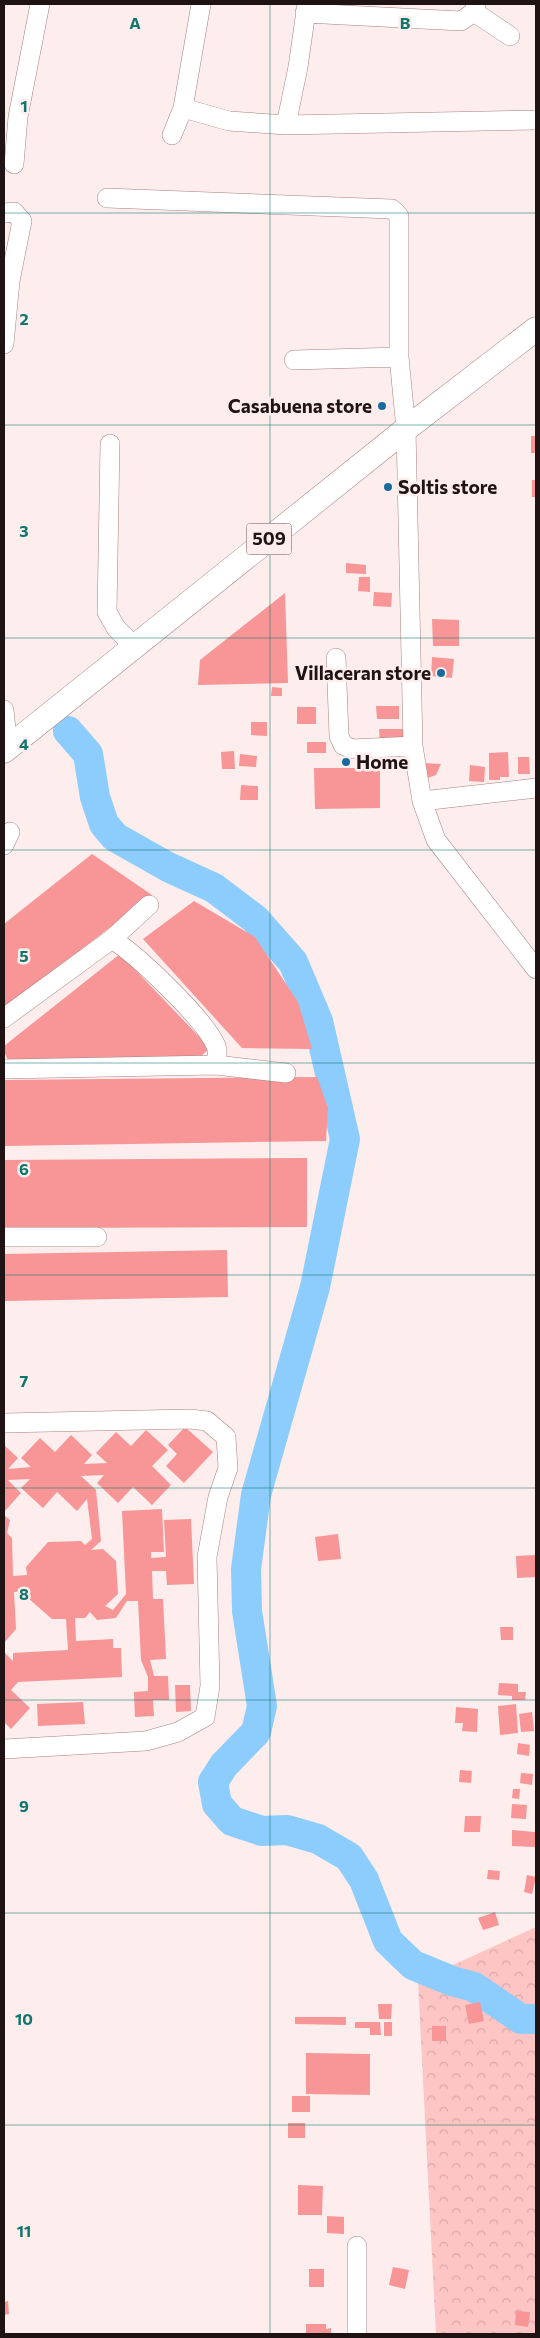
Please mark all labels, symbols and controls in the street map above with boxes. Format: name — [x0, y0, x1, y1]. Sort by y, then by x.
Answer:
text: A — [129, 13, 141, 32]
text: B — [400, 13, 411, 32]
text: 1 — [20, 96, 28, 115]
text: 2 — [19, 309, 29, 328]
place label: Casabuena store — [228, 394, 372, 417]
marker: Casabuena store — [376, 400, 388, 412]
place label: Soltis store — [398, 475, 497, 498]
marker: Soltis store — [382, 481, 394, 493]
text: 3 — [19, 521, 29, 540]
road number: 509 — [246, 524, 292, 554]
place label: Villaceran store — [295, 661, 431, 684]
marker: Villaceran store — [435, 667, 447, 679]
text: 4 — [19, 734, 29, 753]
place label: Home — [356, 750, 408, 773]
marker: Home — [340, 756, 352, 768]
text: 5 — [19, 946, 29, 965]
text: 6 — [19, 1159, 29, 1178]
text: 7 — [20, 1371, 29, 1390]
text: 8 — [19, 1584, 29, 1603]
text: 9 — [19, 1796, 29, 1815]
text: 10 — [15, 2009, 33, 2028]
text: 11 — [17, 2221, 31, 2240]

